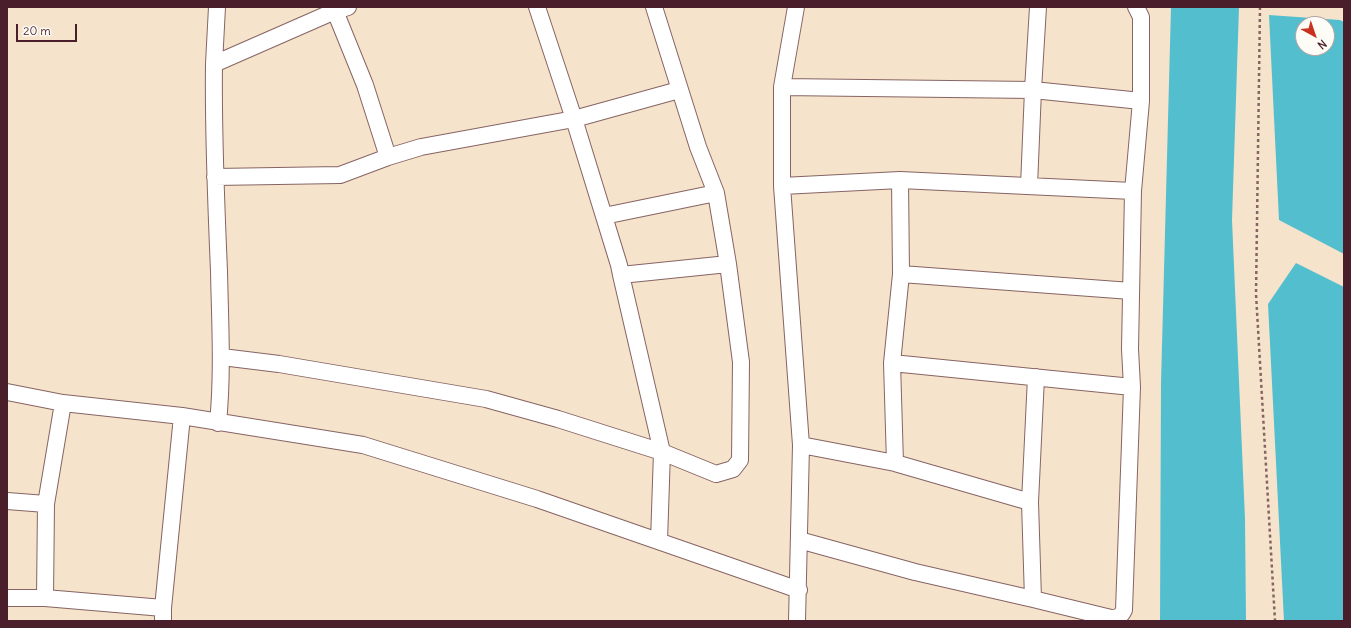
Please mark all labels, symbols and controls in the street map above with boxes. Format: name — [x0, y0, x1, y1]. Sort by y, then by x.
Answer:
scale bar — [18, 16, 79, 42]
north arrow — [1295, 16, 1335, 56]
text: 20 m — [23, 23, 51, 38]
text: N — [1315, 37, 1329, 52]

